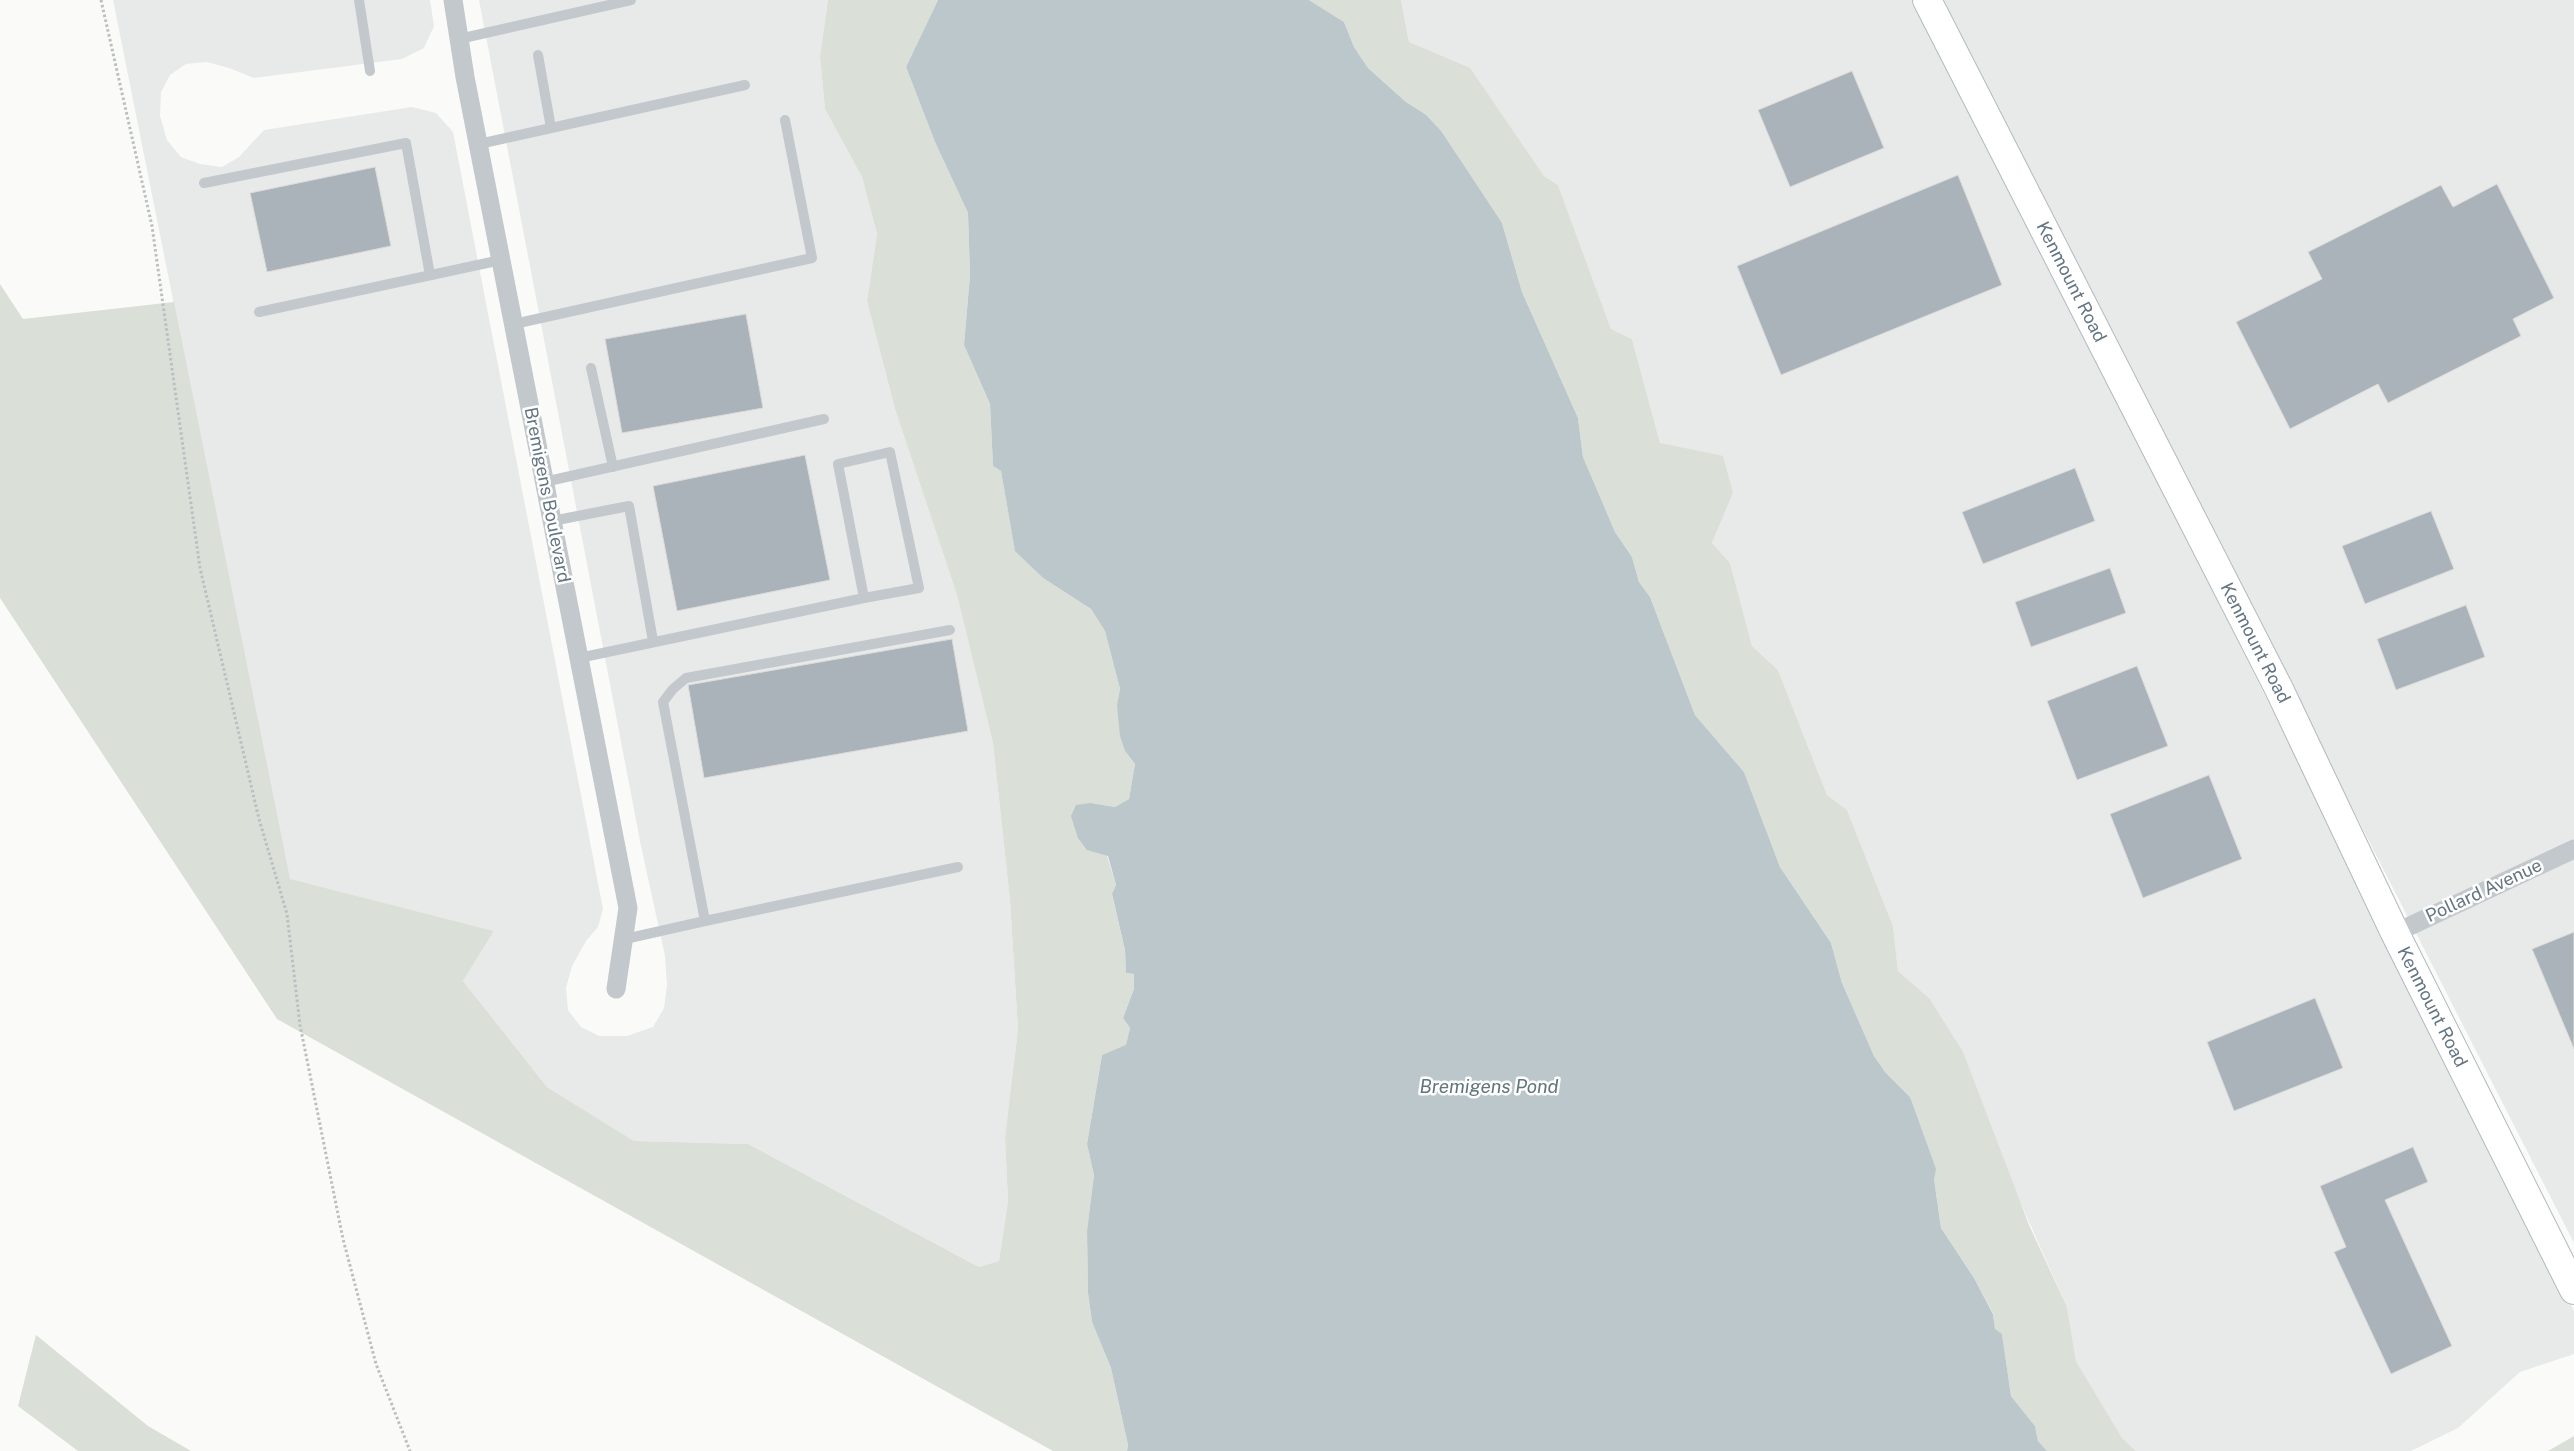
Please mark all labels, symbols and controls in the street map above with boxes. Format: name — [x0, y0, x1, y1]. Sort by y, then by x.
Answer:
street label: Kenmount Road — [2031, 218, 2111, 346]
street label: Bremigens Boulevard — [519, 405, 575, 585]
street label: Kenmount Road — [2215, 579, 2295, 707]
street label: Pollard Avenue — [2422, 855, 2546, 927]
street label: Kenmount Road — [2392, 943, 2472, 1071]
water label: Bremigens Pond — [1420, 1076, 1558, 1098]

